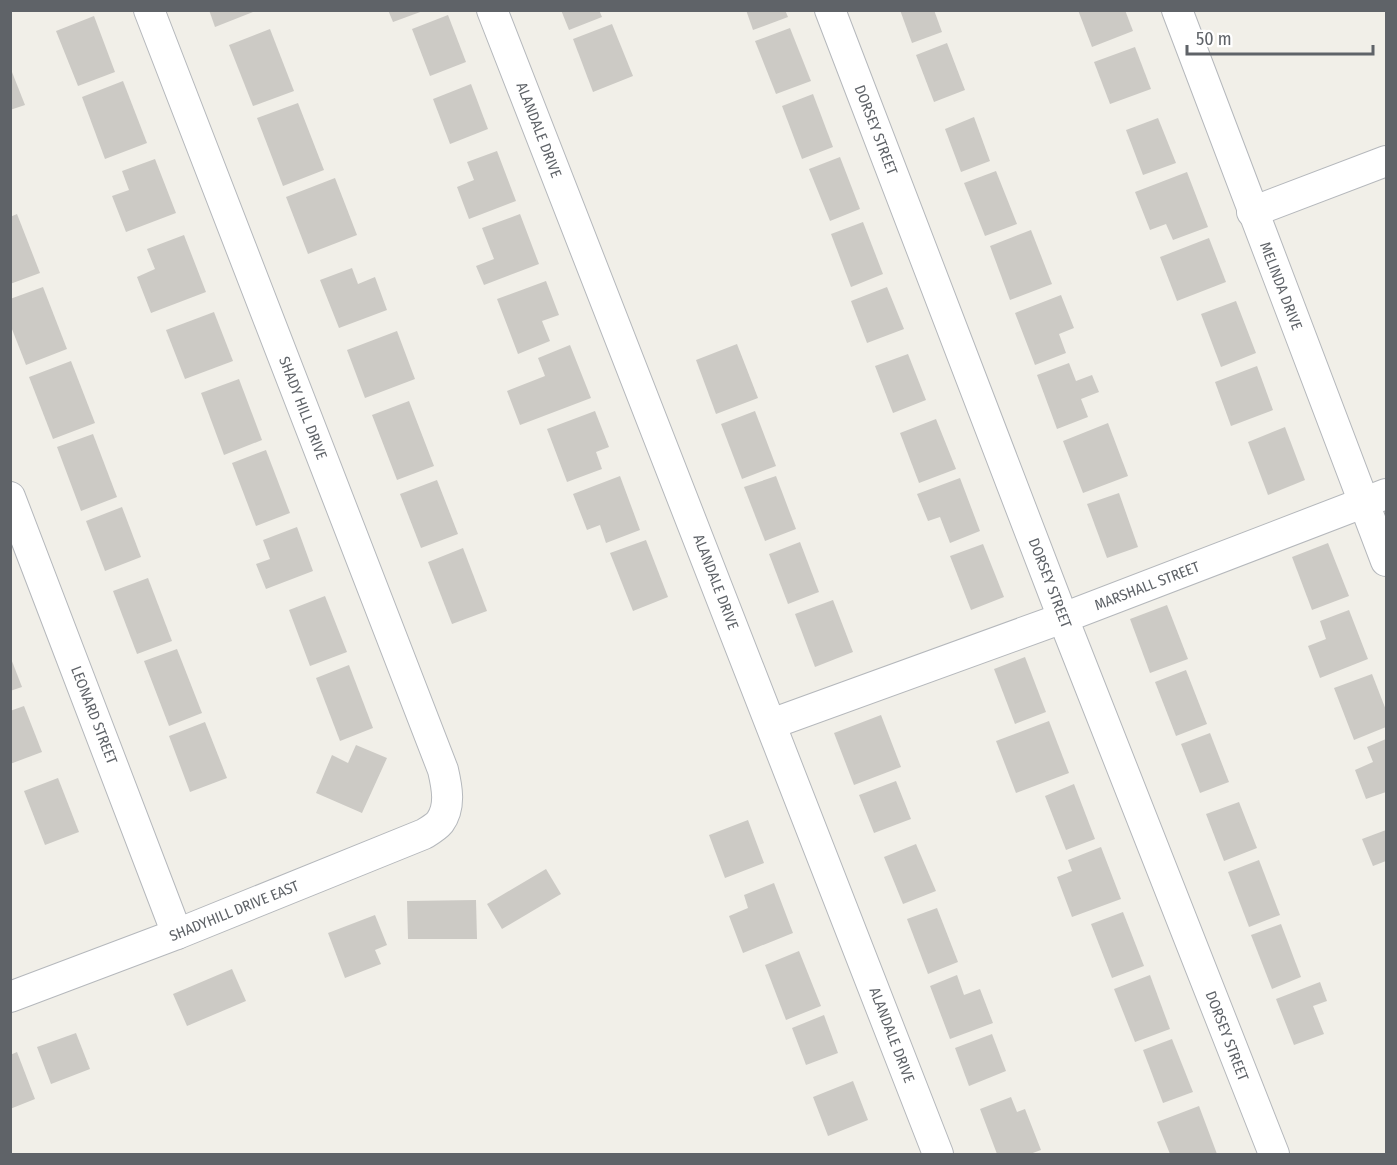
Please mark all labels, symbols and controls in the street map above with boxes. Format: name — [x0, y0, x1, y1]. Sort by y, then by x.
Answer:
scale bar — [1187, 18, 1373, 56]
text: 50 m — [1196, 28, 1232, 50]
street label: ALANDALE DRIVE — [513, 80, 565, 180]
street label: DORSEY STREET — [851, 82, 901, 178]
street label: MELINDA DRIVE — [1256, 239, 1306, 333]
street label: SHADY HILL DRIVE — [275, 354, 331, 462]
street label: ALANDALE DRIVE — [690, 532, 742, 632]
street label: DORSEY STREET — [1025, 535, 1075, 631]
street label: MARSHALL STREET — [1092, 558, 1202, 614]
street label: LEONARD STREET — [67, 663, 121, 767]
street label: SHADYHILL DRIVE EAST — [167, 877, 301, 945]
street label: ALANDALE DRIVE — [866, 985, 918, 1085]
street label: DORSEY STREET — [1202, 988, 1252, 1084]

